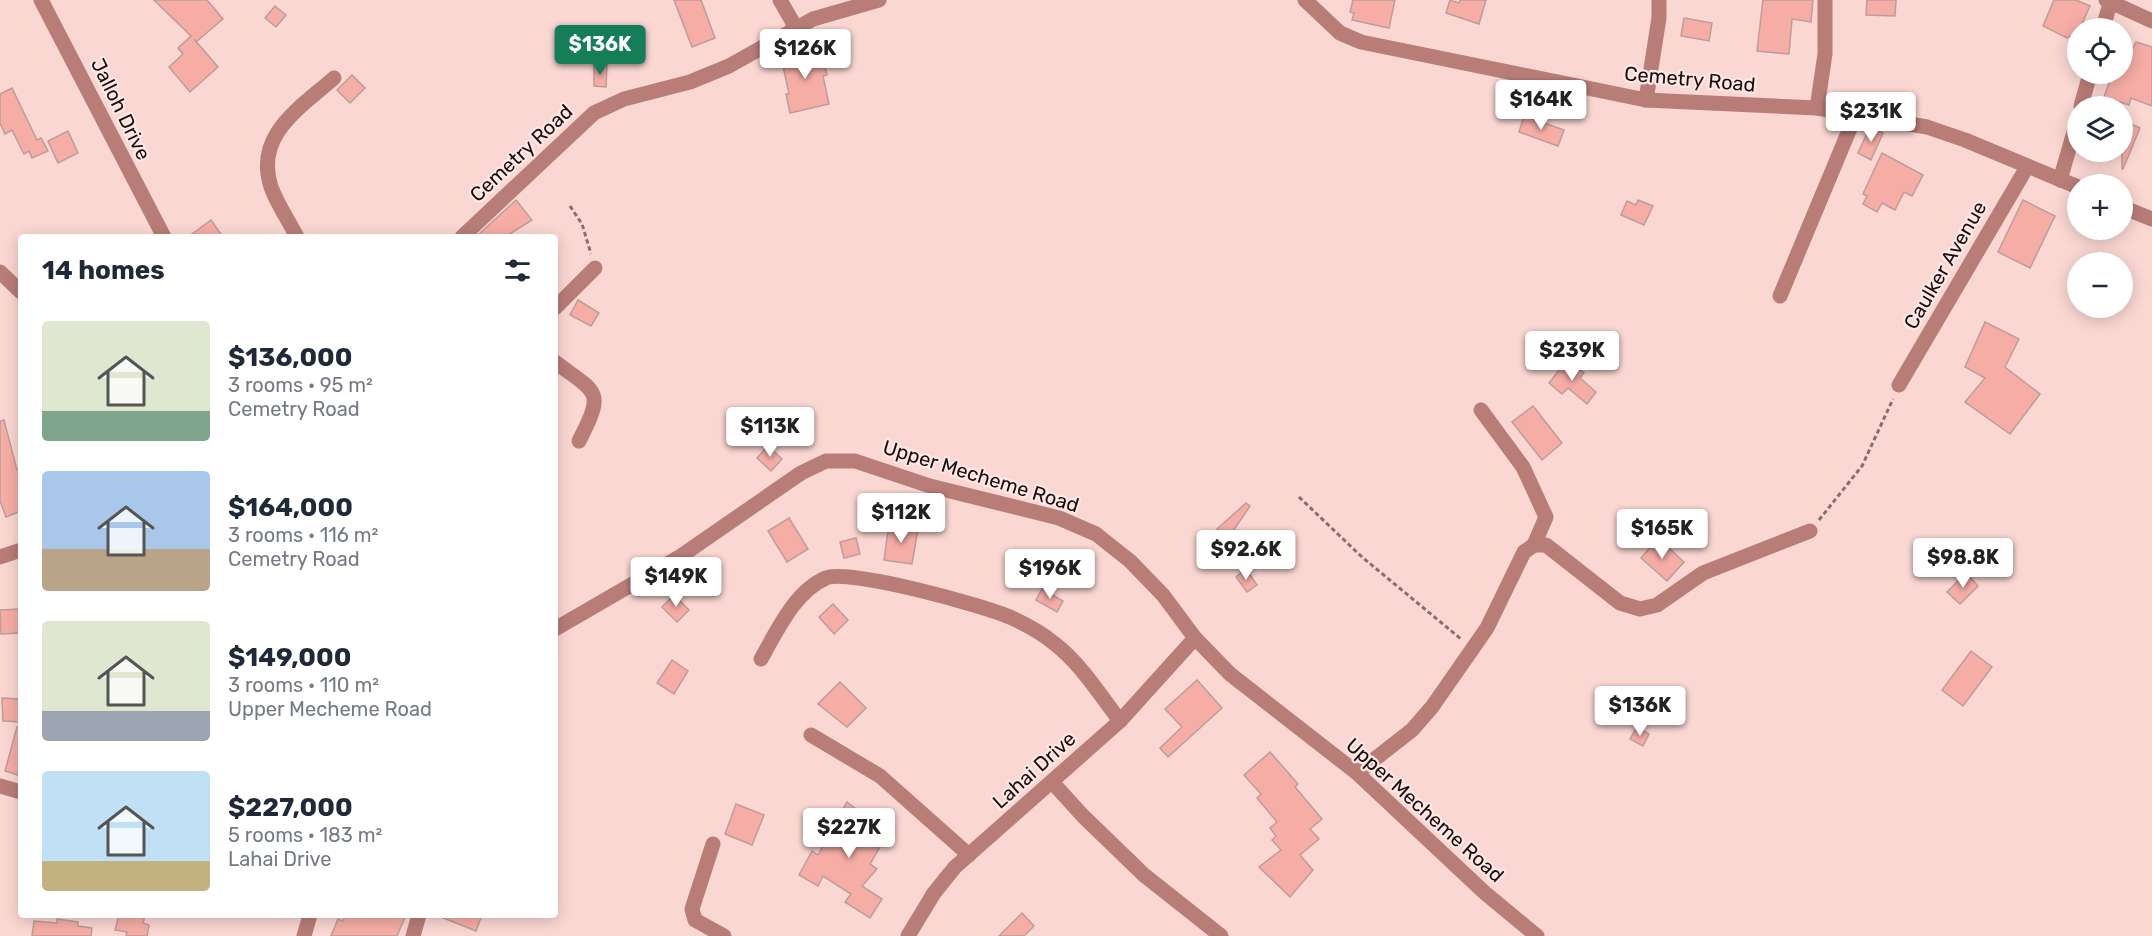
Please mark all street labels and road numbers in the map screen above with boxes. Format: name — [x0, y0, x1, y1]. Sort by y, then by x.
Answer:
street label: Jalloh Drive — [86, 54, 156, 164]
street label: Cemetry Road — [1623, 61, 1757, 97]
street label: Cemetry Road — [465, 99, 577, 207]
street label: Caulker Avenue — [1899, 197, 1991, 333]
street label: Upper Mecheme Road — [880, 435, 1082, 517]
street label: Lahai Drive — [988, 726, 1080, 814]
street label: Upper Mecheme Road — [1341, 733, 1509, 887]

